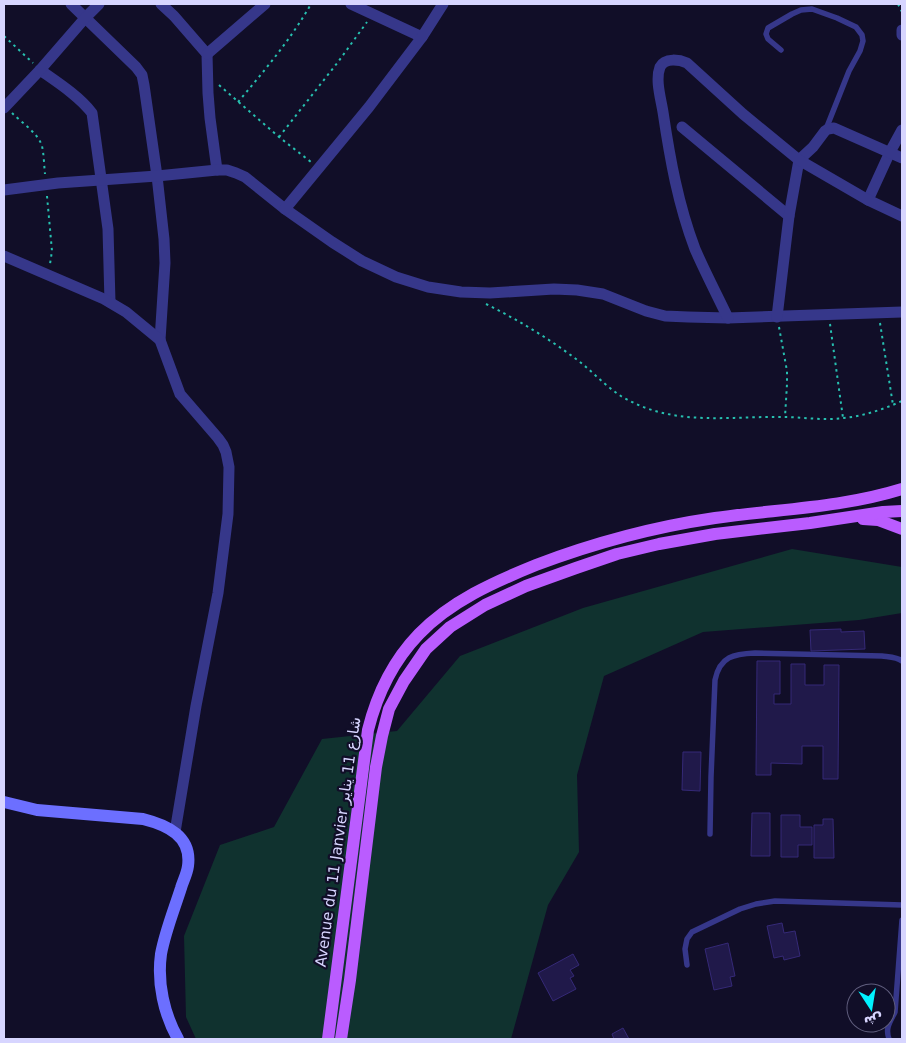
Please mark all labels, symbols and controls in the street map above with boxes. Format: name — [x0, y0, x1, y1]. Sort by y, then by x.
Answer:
street label: Avenue du 11 Janvier شارع 11 يناير — [312, 716, 364, 968]
north arrow — [846, 983, 896, 1033]
text: ش — [863, 1011, 885, 1031]

